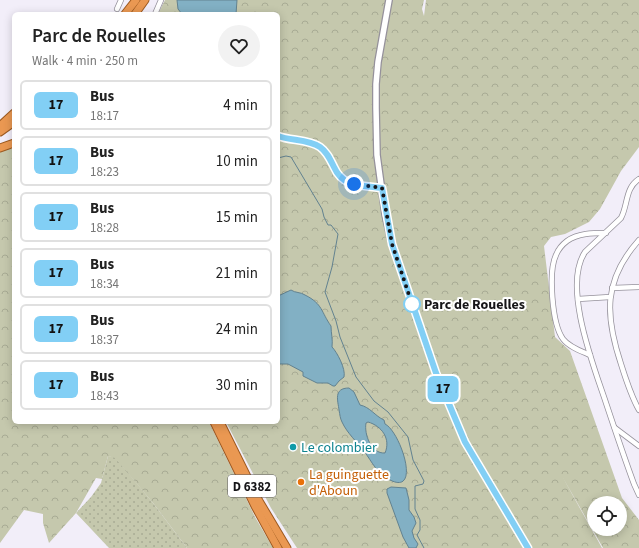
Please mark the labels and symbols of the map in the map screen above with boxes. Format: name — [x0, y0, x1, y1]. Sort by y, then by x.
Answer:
your location — [344, 174, 364, 194]
marker: Parc de Rouelles — [403, 295, 421, 313]
place label: Parc de Rouelles — [424, 295, 525, 315]
line badge: 17 — [425, 376, 461, 402]
place label: Le colombier — [301, 438, 377, 458]
marker: Le colombier — [288, 442, 298, 452]
place label: La guinguette d'Aboun — [309, 465, 389, 501]
road number: D 6382 — [228, 475, 276, 497]
marker: La guinguette d'Aboun — [296, 477, 306, 487]

